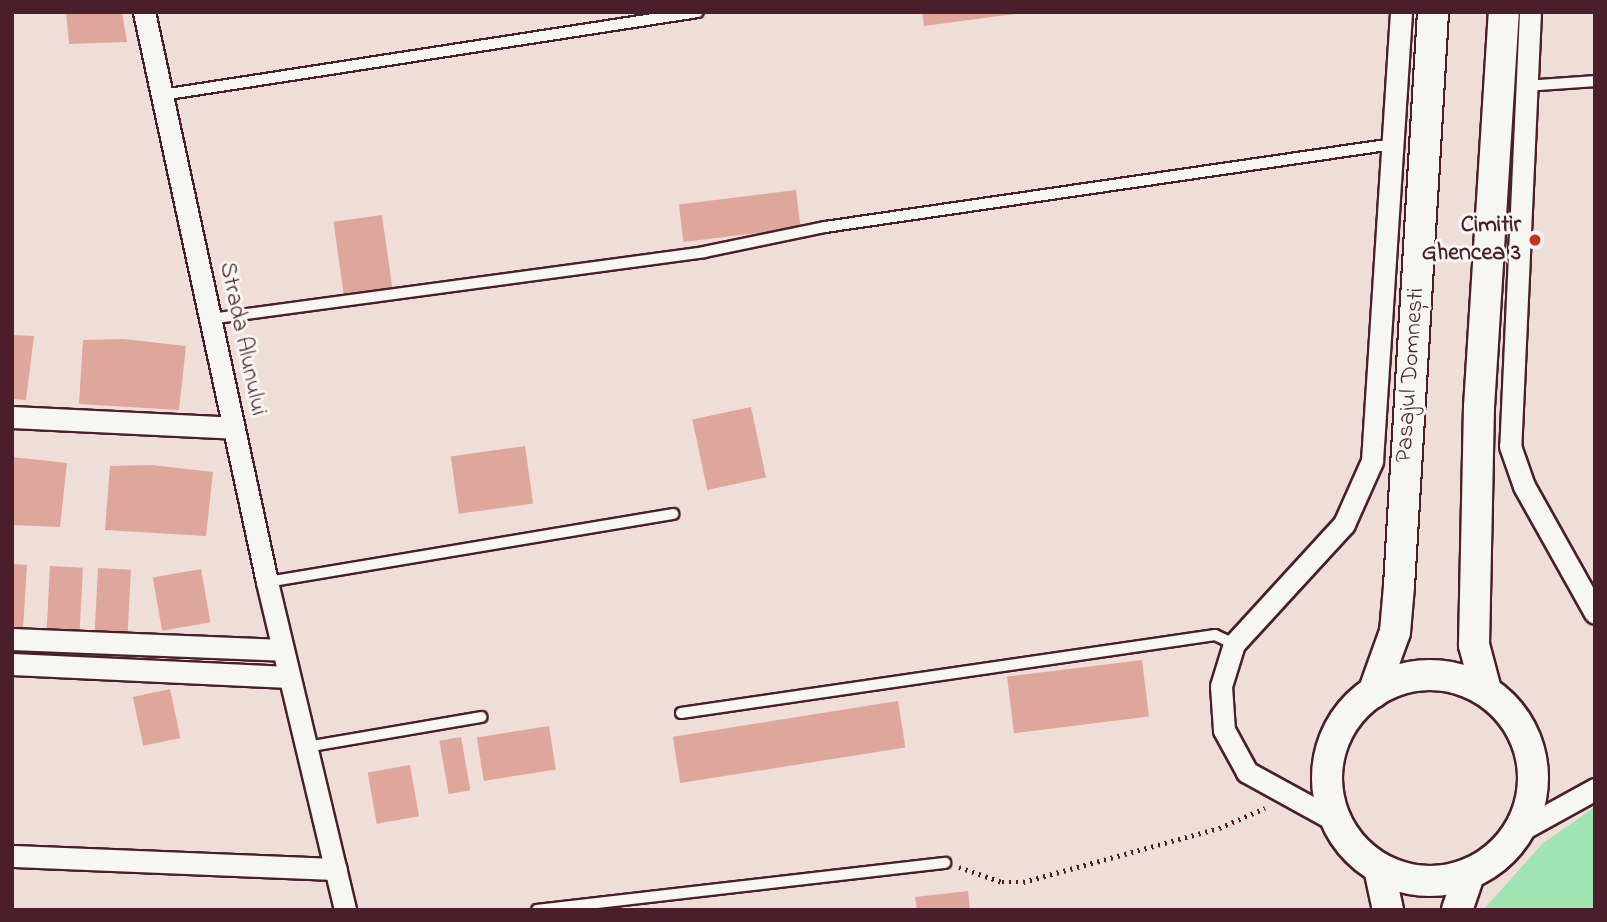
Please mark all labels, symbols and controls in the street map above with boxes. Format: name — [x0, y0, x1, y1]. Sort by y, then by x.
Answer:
place label: Cimitir Ghencea 3 — [1422, 212, 1521, 268]
marker: Cimitir Ghencea 3 — [1527, 232, 1543, 248]
street label: Strada Alunului — [212, 260, 272, 418]
street label: Pasajul Domnești — [1391, 287, 1431, 463]

